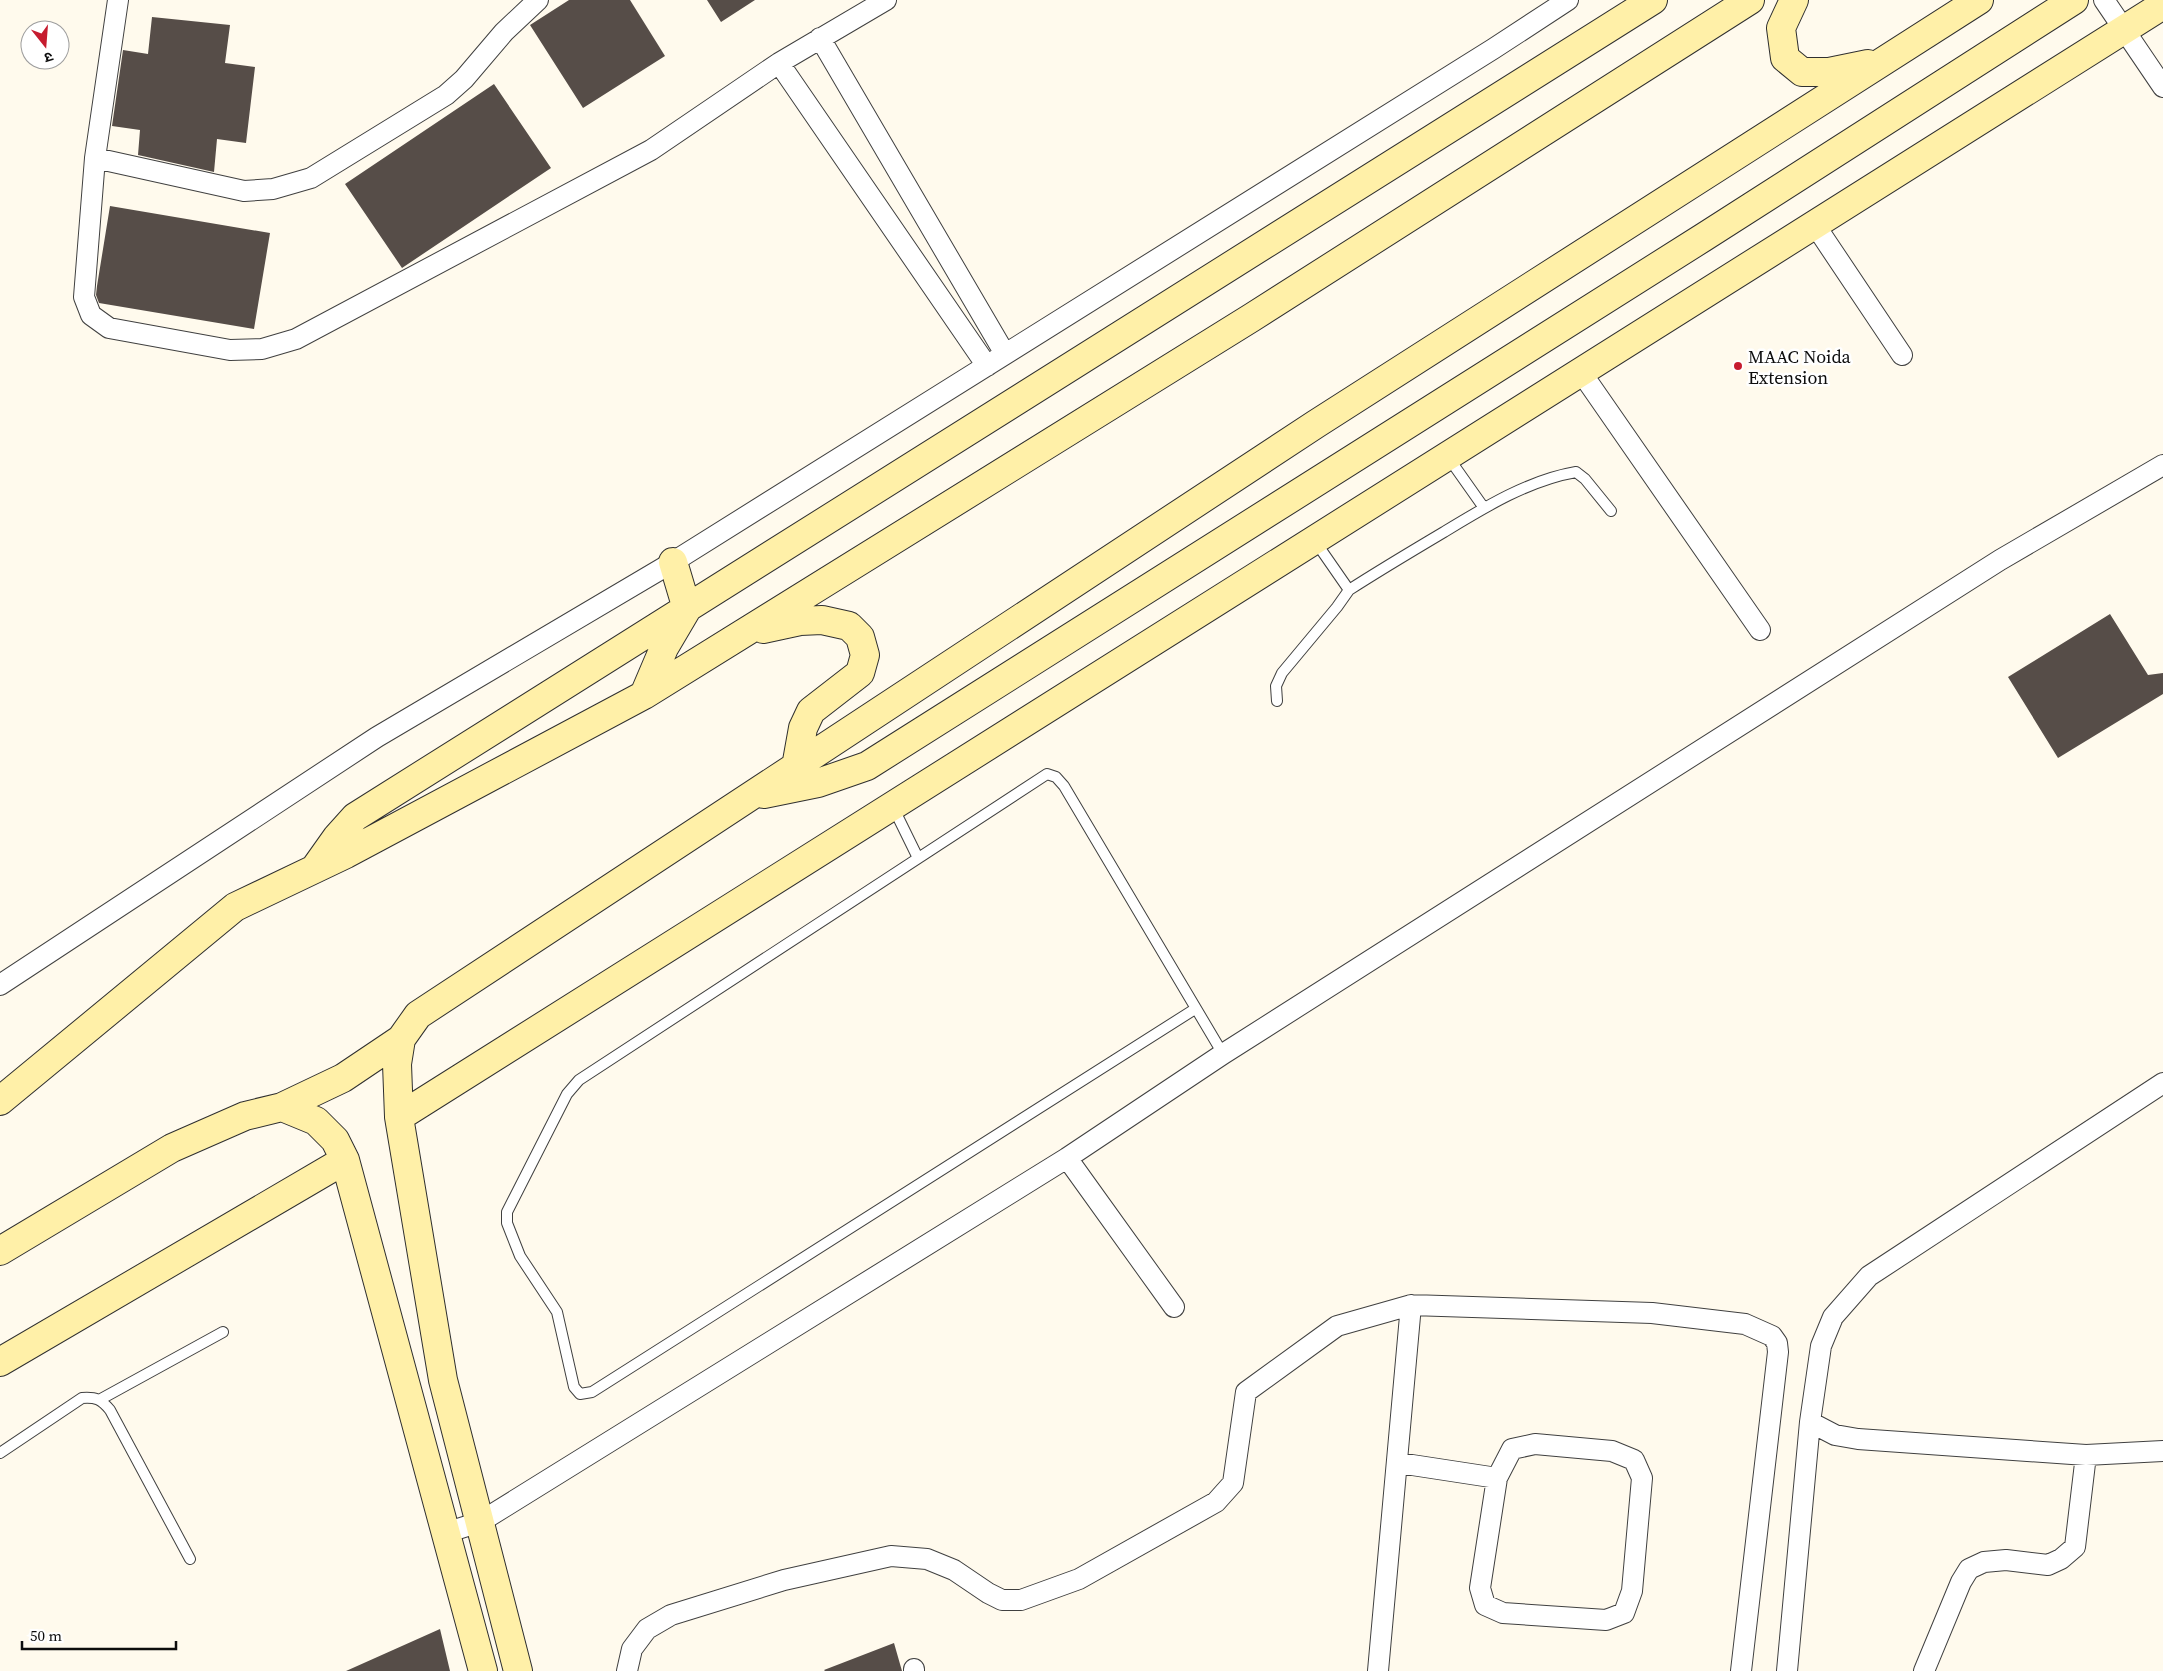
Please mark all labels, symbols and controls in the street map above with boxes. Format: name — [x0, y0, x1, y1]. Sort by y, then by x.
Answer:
north arrow — [20, 20, 70, 70]
text: उ — [41, 47, 56, 68]
place label: MAAC Noida Extension — [1748, 344, 1851, 390]
marker: MAAC Noida Extension — [1732, 360, 1744, 372]
scale bar — [22, 1618, 176, 1650]
text: 50 m — [30, 1625, 62, 1646]

